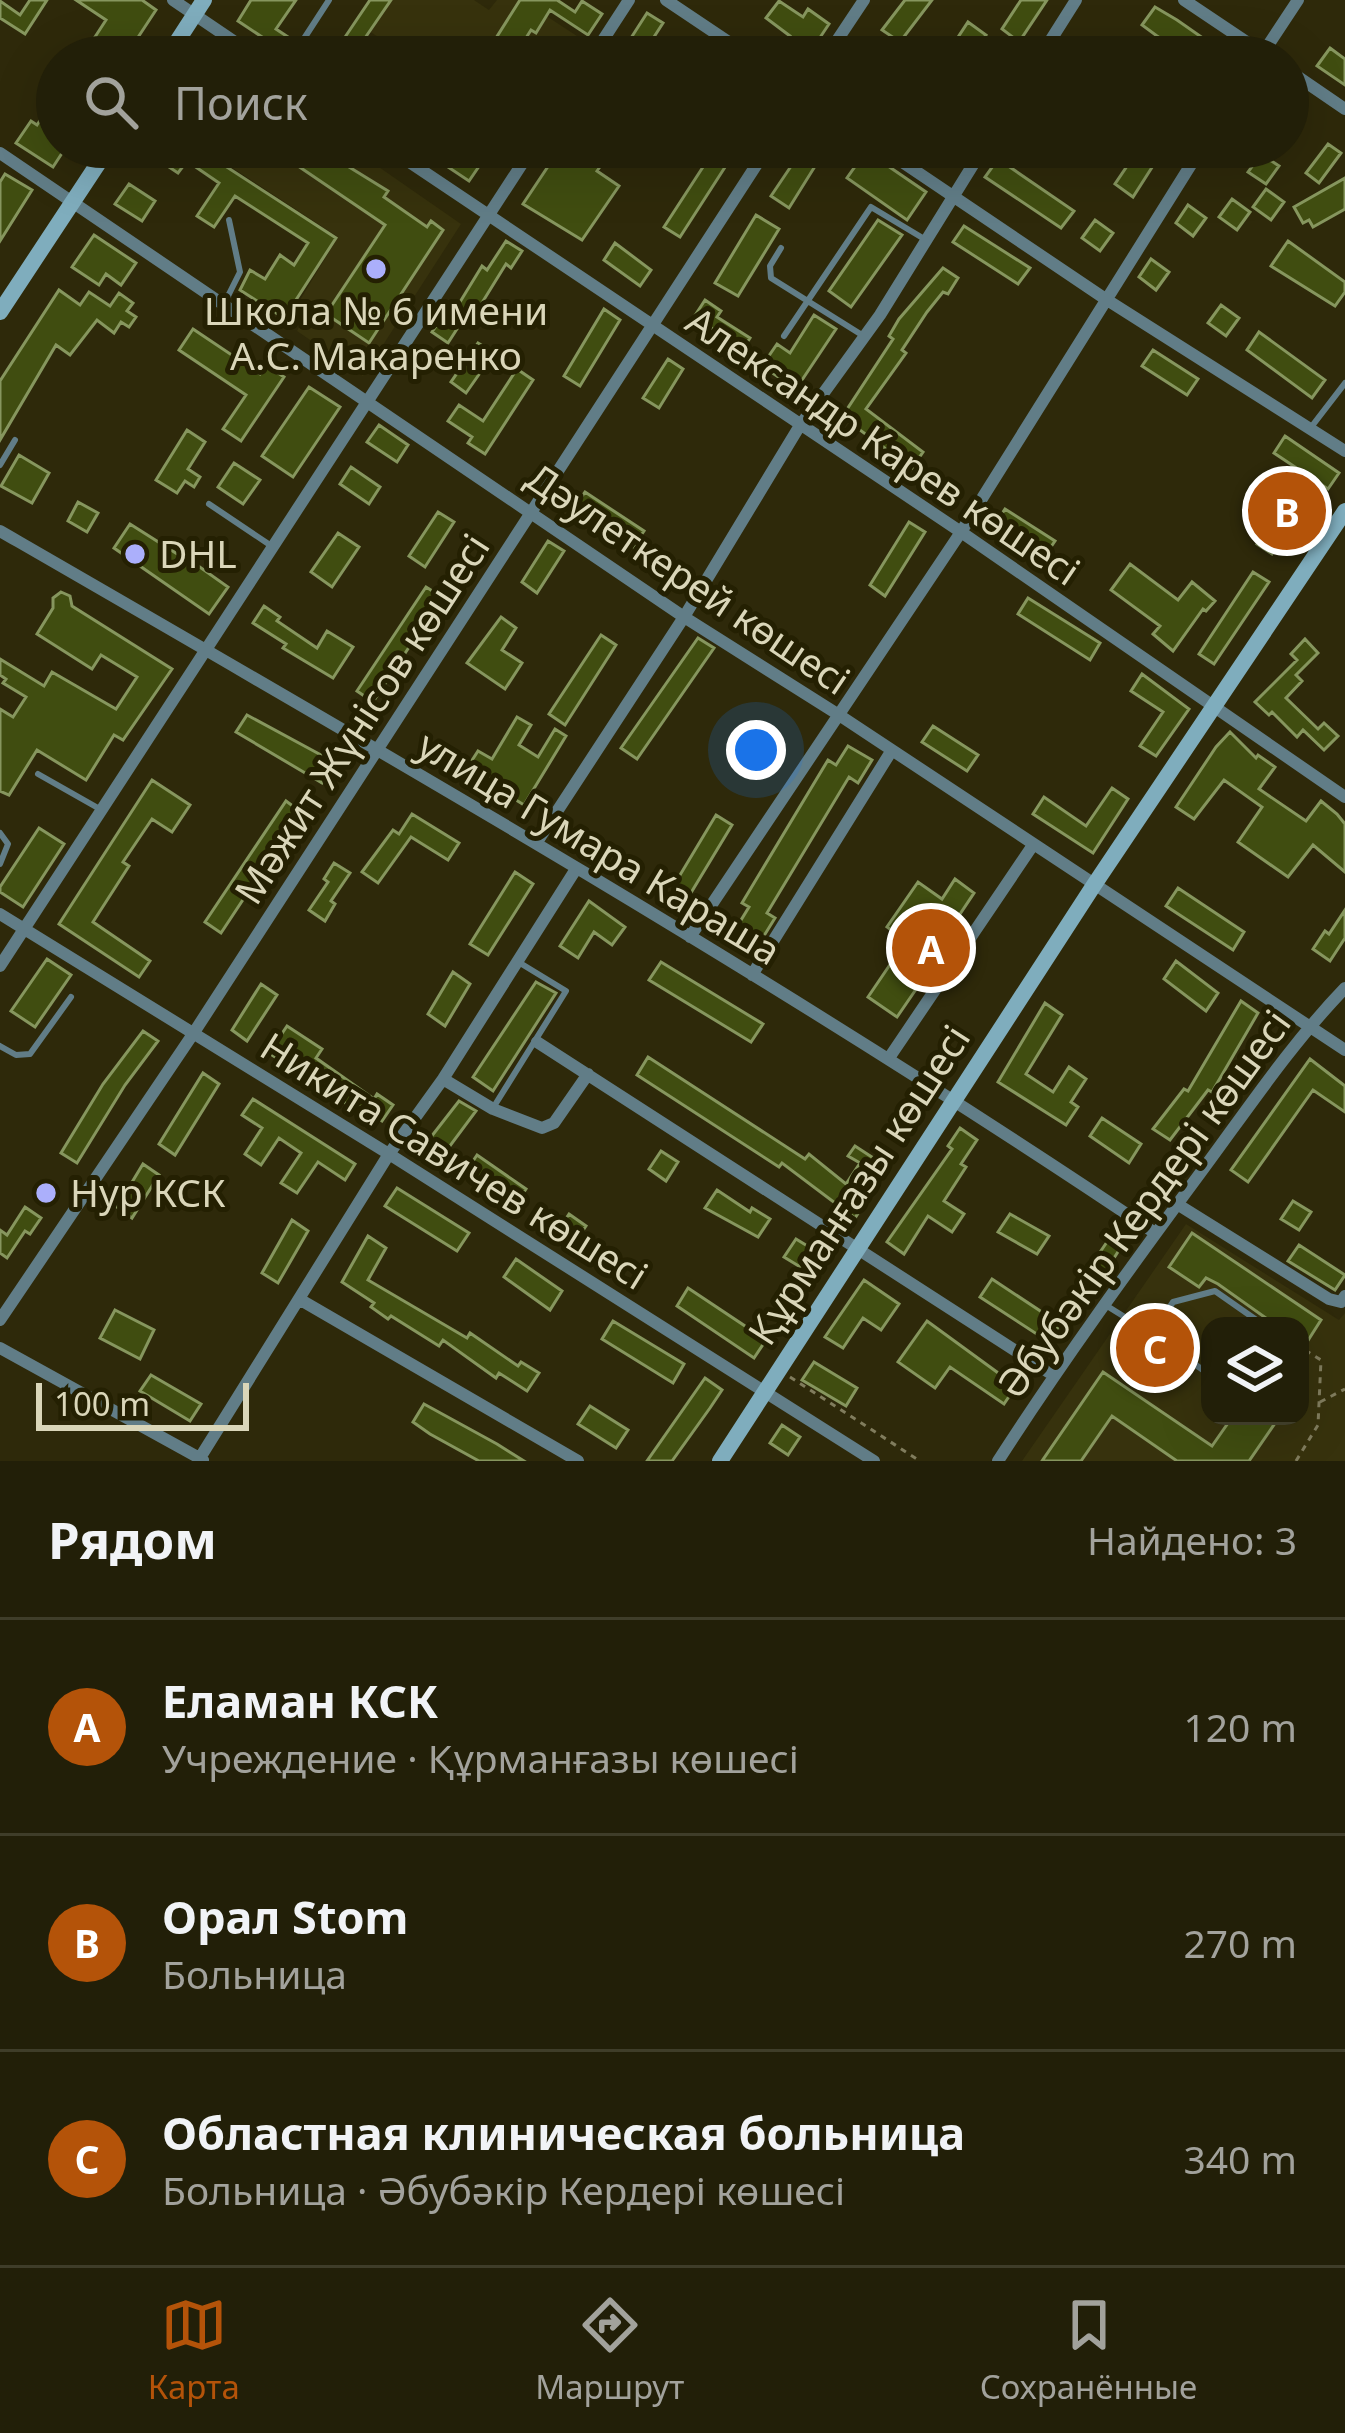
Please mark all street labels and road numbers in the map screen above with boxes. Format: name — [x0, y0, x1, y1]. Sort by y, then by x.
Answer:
street label: Александр Карев көшесі — [677, 293, 1091, 596]
street label: Дәулеткерей көшесі — [517, 450, 861, 706]
street label: Мәжит Жүнісов көшесі — [221, 523, 500, 913]
street label: улица Гумара Караша — [409, 717, 791, 976]
street label: Әбубәкір Кердері көшесі — [984, 998, 1302, 1408]
street label: Құрманғазы көшесі — [734, 1014, 981, 1354]
street label: Никита Савичев көшесі — [251, 1019, 658, 1301]

